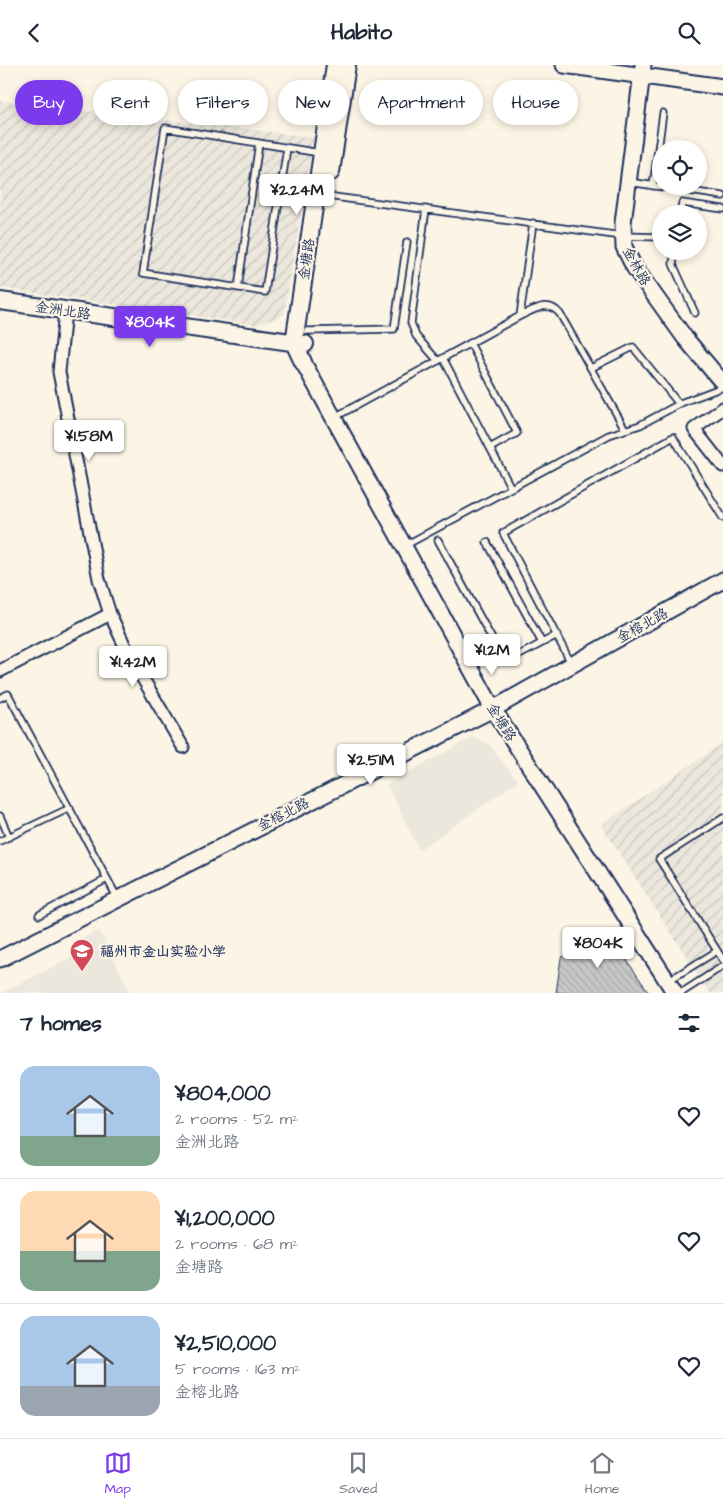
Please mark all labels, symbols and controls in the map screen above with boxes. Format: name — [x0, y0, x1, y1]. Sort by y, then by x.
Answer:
text: Habito — [331, 17, 392, 48]
icon: back — [20, 19, 48, 47]
icon: search — [675, 19, 703, 47]
chip: Buy — [15, 80, 83, 125]
chip: Rent — [93, 80, 168, 125]
chip: Filters — [178, 80, 268, 125]
chip: New — [278, 80, 349, 125]
chip: Apartment — [359, 80, 483, 125]
chip: House — [493, 80, 578, 125]
map controls — [652, 140, 707, 260]
button: locate — [652, 140, 707, 195]
pin: ¥2.24M — [256, 173, 338, 216]
text: ¥2.24M — [270, 179, 324, 201]
button: layers — [652, 205, 707, 260]
street label: 金塘路 — [294, 237, 320, 281]
street label: 金林路 — [617, 243, 655, 290]
street label: 金洲北路 — [34, 297, 92, 325]
pin: ¥804K — [115, 305, 185, 348]
text: ¥804K — [125, 311, 175, 333]
pin: ¥1.58M — [48, 419, 130, 462]
text: ¥1.58M — [65, 425, 113, 447]
street label: 金榕北路 — [613, 604, 672, 648]
pin: ¥1.2M — [457, 633, 527, 676]
text: ¥1.2M — [474, 639, 510, 661]
pin: ¥1.42M — [92, 645, 174, 688]
text: ¥1.42M — [110, 651, 156, 673]
street label: 金塘路 — [482, 699, 521, 746]
pin: ¥2.51M — [330, 743, 412, 786]
text: ¥2.51M — [348, 749, 394, 771]
street label: 金榕北路 — [254, 793, 313, 837]
pin: ¥804K — [563, 927, 633, 969]
text: ¥804K — [573, 932, 623, 954]
school or university icon: 福州市金山实验小学 — [69, 938, 95, 972]
place label: 福州市金山实验小学 — [100, 942, 226, 962]
text: 7 homes — [20, 1009, 102, 1038]
icon: filters — [675, 1009, 703, 1037]
text: ¥804,000 — [175, 1079, 271, 1108]
icon: home — [60, 1086, 120, 1146]
icon: heart — [675, 1102, 703, 1130]
text: 2 rooms · 52 m² — [175, 1108, 298, 1130]
text: 金洲北路 — [175, 1131, 239, 1153]
text: ¥1,200,000 — [175, 1204, 275, 1233]
icon: home — [60, 1211, 120, 1271]
icon: heart — [675, 1227, 703, 1255]
text: 2 rooms · 68 m² — [175, 1233, 298, 1255]
text: 金塘路 — [175, 1256, 223, 1278]
text: ¥2,510,000 — [175, 1329, 276, 1358]
icon: home — [60, 1336, 120, 1396]
icon: heart — [675, 1352, 703, 1380]
text: 5 rooms · 163 m² — [175, 1358, 300, 1380]
text: 金榕北路 — [175, 1381, 239, 1403]
tab: Map — [104, 1449, 132, 1499]
tab: Saved — [339, 1449, 377, 1499]
tab: Home — [585, 1449, 619, 1499]

